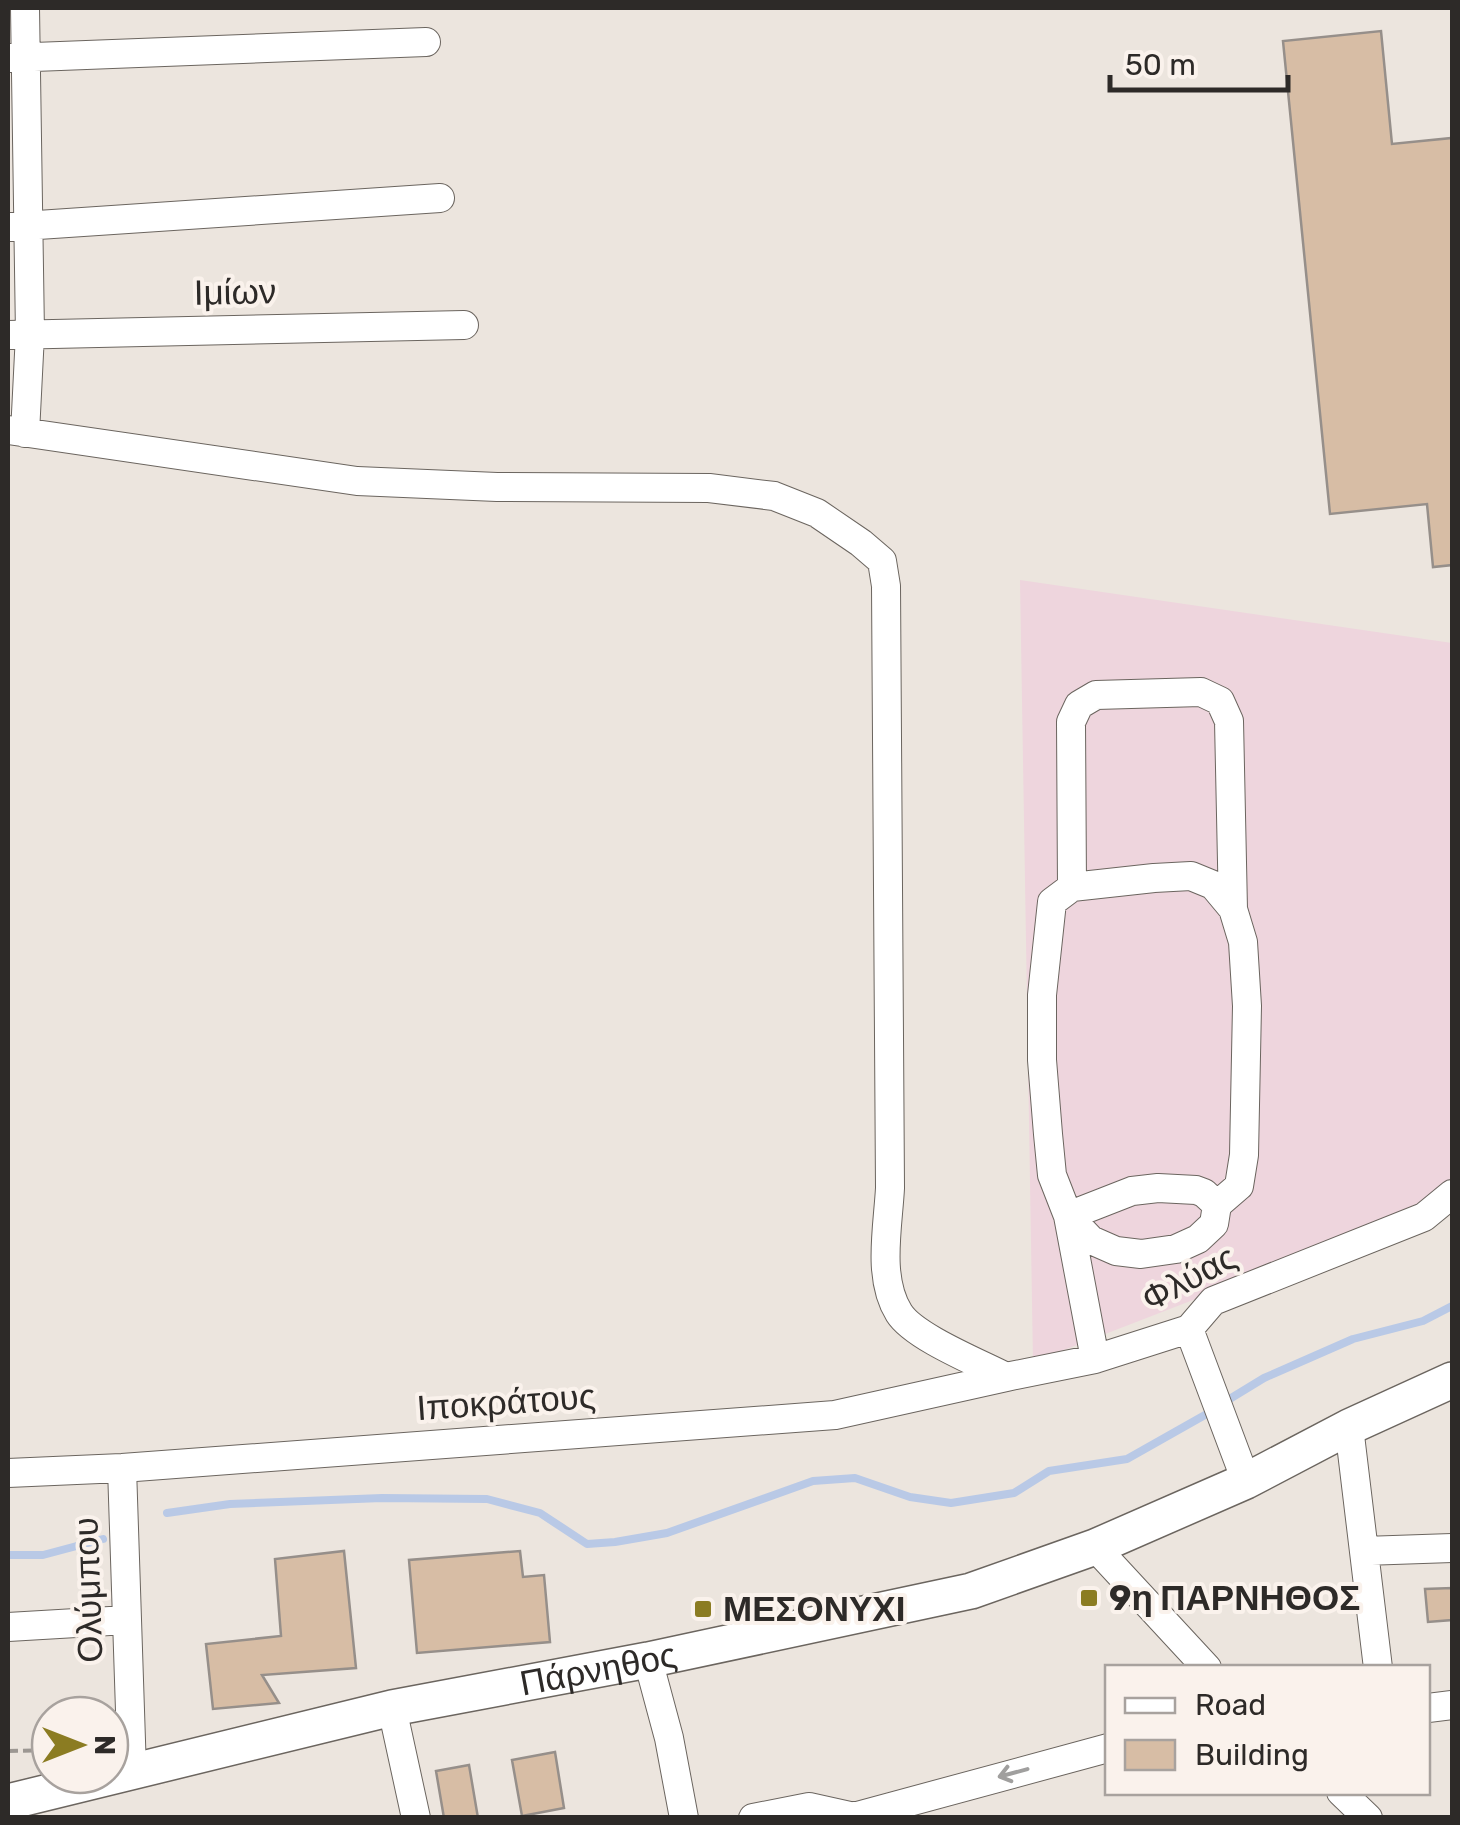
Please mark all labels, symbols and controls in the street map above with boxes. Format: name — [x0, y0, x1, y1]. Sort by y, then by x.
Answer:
scale bar — [1110, 30, 1288, 92]
text: 50 m — [1125, 47, 1196, 83]
street label: Ιμίων — [193, 270, 277, 314]
street label: Φλύας — [1135, 1236, 1243, 1320]
street label: Ιποκράτους — [415, 1375, 597, 1429]
street label: Ολύμπου — [64, 1517, 112, 1663]
place label: 9η ΠΑΡΝΗΘΟΣ — [1109, 1577, 1360, 1619]
marker: 9η ΠΑΡΝΗΘΟΣ — [1078, 1587, 1100, 1609]
place label: ΜΕΣΟΝΥΧΙ — [723, 1588, 905, 1630]
marker: ΜΕΣΟΝΥΧΙ — [692, 1598, 714, 1620]
street label: Πάρνηθος — [516, 1634, 680, 1705]
legend — [1105, 1665, 1430, 1795]
text: Road — [1195, 1687, 1266, 1723]
north arrow — [30, 1695, 130, 1795]
text: N — [88, 1735, 121, 1755]
text: Building — [1195, 1737, 1309, 1773]
one-way arrow — [998, 1765, 1030, 1784]

